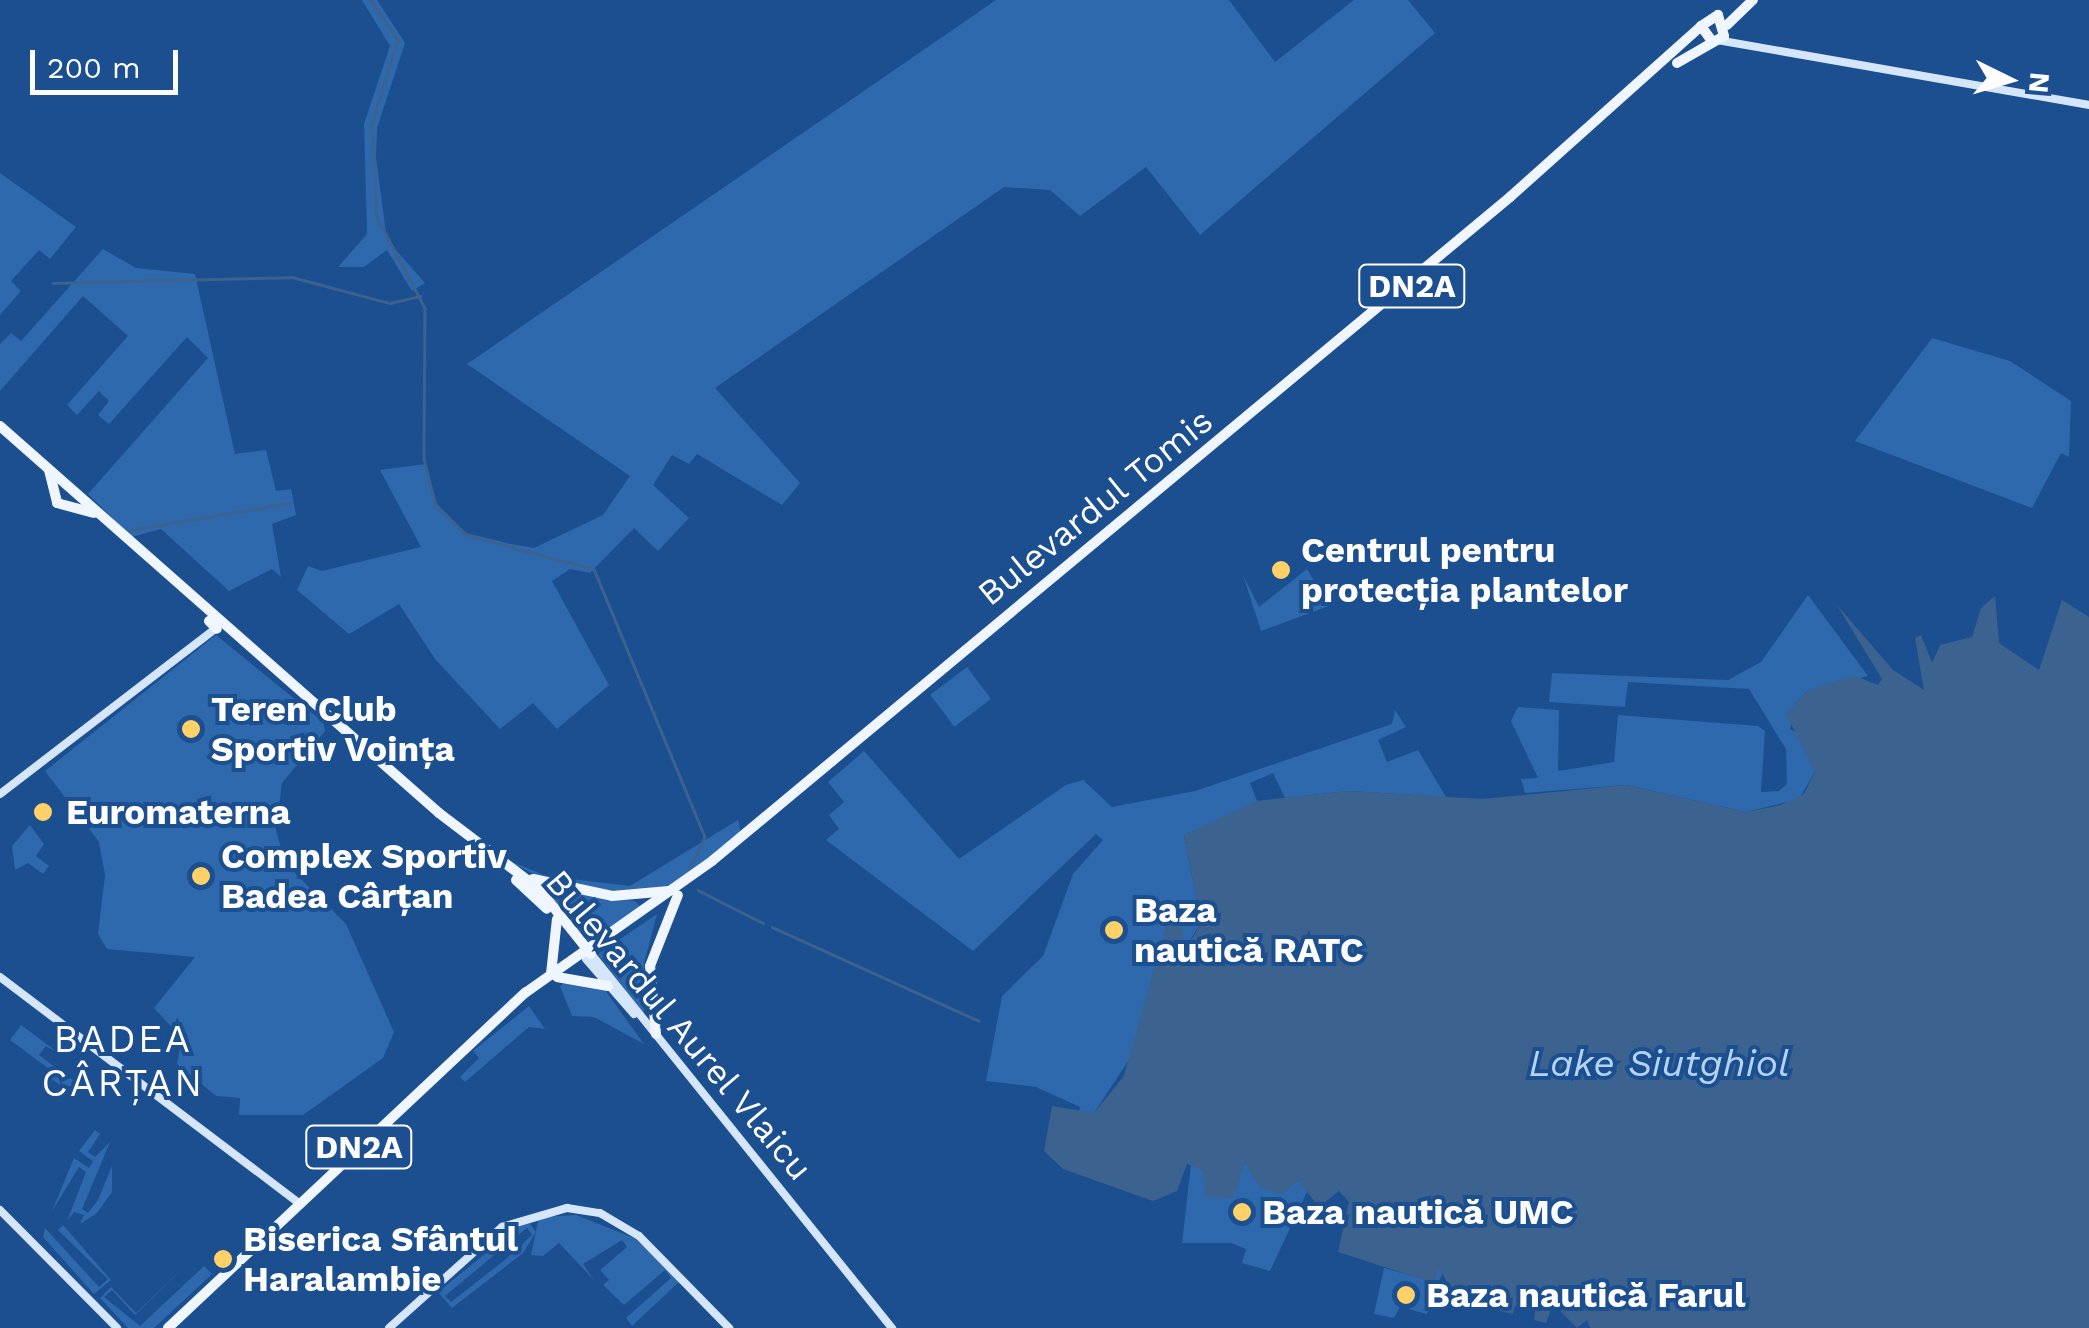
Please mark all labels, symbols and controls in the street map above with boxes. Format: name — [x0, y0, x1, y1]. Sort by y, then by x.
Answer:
scale bar — [35, 30, 182, 92]
north arrow — [1959, 30, 2059, 130]
text: 200 m — [47, 50, 141, 85]
text: N — [2022, 71, 2057, 94]
road number: DN2A — [1357, 259, 1467, 313]
street label: Bulevardul Tomis — [968, 399, 1222, 615]
place label: Centrul pentru protecția plantelor — [1301, 529, 1628, 611]
marker: Centrul pentru protecția plantelor — [1270, 559, 1292, 581]
place label: Teren Club Sportiv Voința — [211, 688, 457, 770]
marker: Teren Club Sportiv Voința — [180, 718, 202, 740]
place label: Euromaterna — [66, 791, 290, 833]
marker: Euromaterna — [30, 799, 56, 825]
place label: Complex Sportiv Badea Cârțan — [221, 835, 507, 917]
street label: Bulevardul Aurel Vlaicu — [535, 859, 823, 1191]
marker: Complex Sportiv Badea Cârțan — [190, 865, 212, 887]
place label: Baza nautică RATC — [1134, 889, 1364, 971]
marker: Baza nautică RATC — [1103, 919, 1125, 941]
district label: BADEA CÂRȚAN — [41, 1017, 205, 1106]
water label: Lake Siutghiol — [1528, 1041, 1790, 1087]
road number: DN2A — [304, 1120, 414, 1174]
place label: Baza nautică UMC — [1262, 1191, 1574, 1233]
marker: Baza nautică UMC — [1231, 1201, 1253, 1223]
place label: Biserica Sfântul Haralambie — [243, 1218, 518, 1300]
marker: Biserica Sfântul Haralambie — [212, 1248, 234, 1270]
place label: Baza nautică Farul — [1426, 1274, 1746, 1316]
marker: Baza nautică Farul — [1395, 1284, 1417, 1306]

